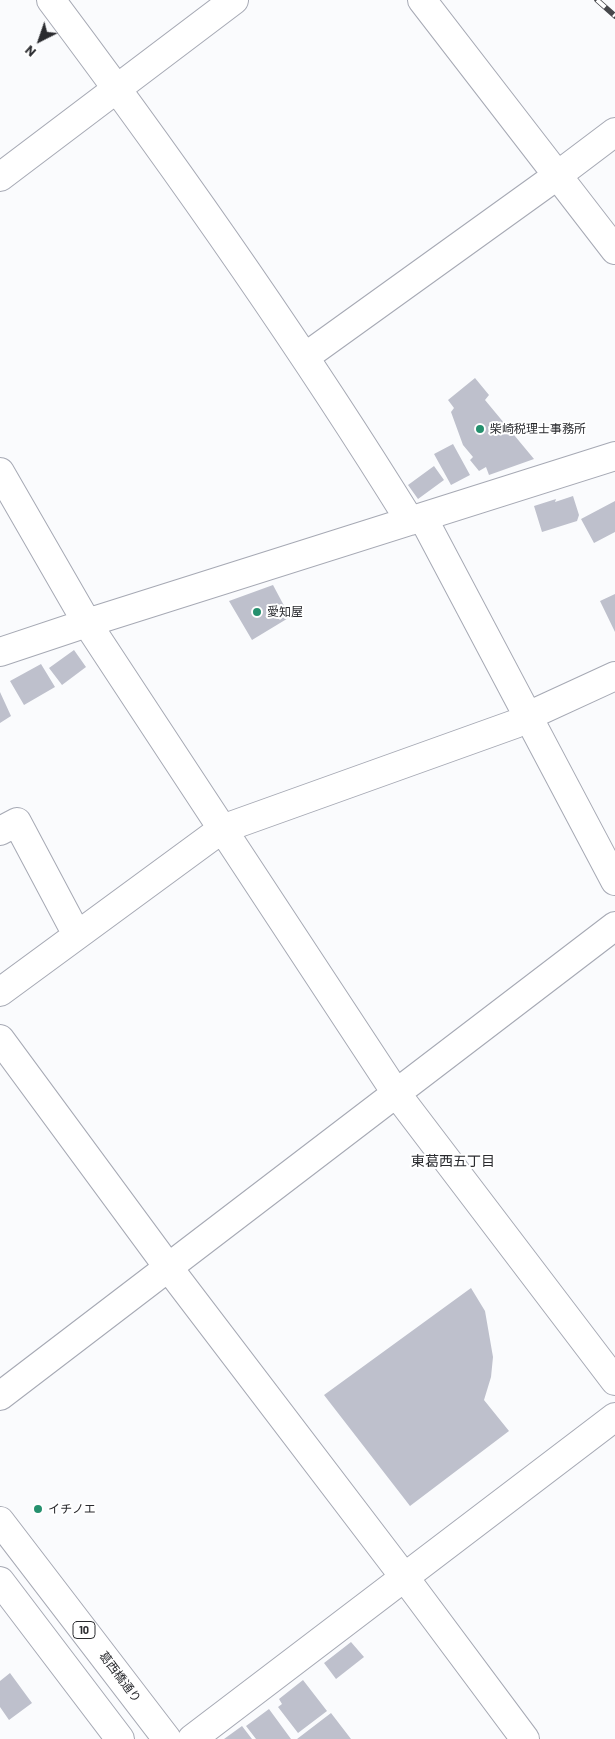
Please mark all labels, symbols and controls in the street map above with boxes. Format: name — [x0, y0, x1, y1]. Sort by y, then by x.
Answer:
north arrow — [15, 15, 65, 65]
text: N — [21, 42, 39, 61]
place label: 柴崎税理士事務所 — [490, 422, 586, 436]
marker: 柴崎税理士事務所 — [474, 423, 486, 435]
place label: 愛知屋 — [267, 605, 303, 619]
marker: 愛知屋 — [251, 606, 263, 618]
district label: 東葛西五丁目 — [411, 1153, 495, 1169]
place label: イチノエ — [48, 1502, 96, 1516]
marker: イチノエ — [32, 1503, 44, 1515]
road number: 10 — [73, 1622, 95, 1638]
street label: 葛西橋通り — [96, 1649, 144, 1705]

